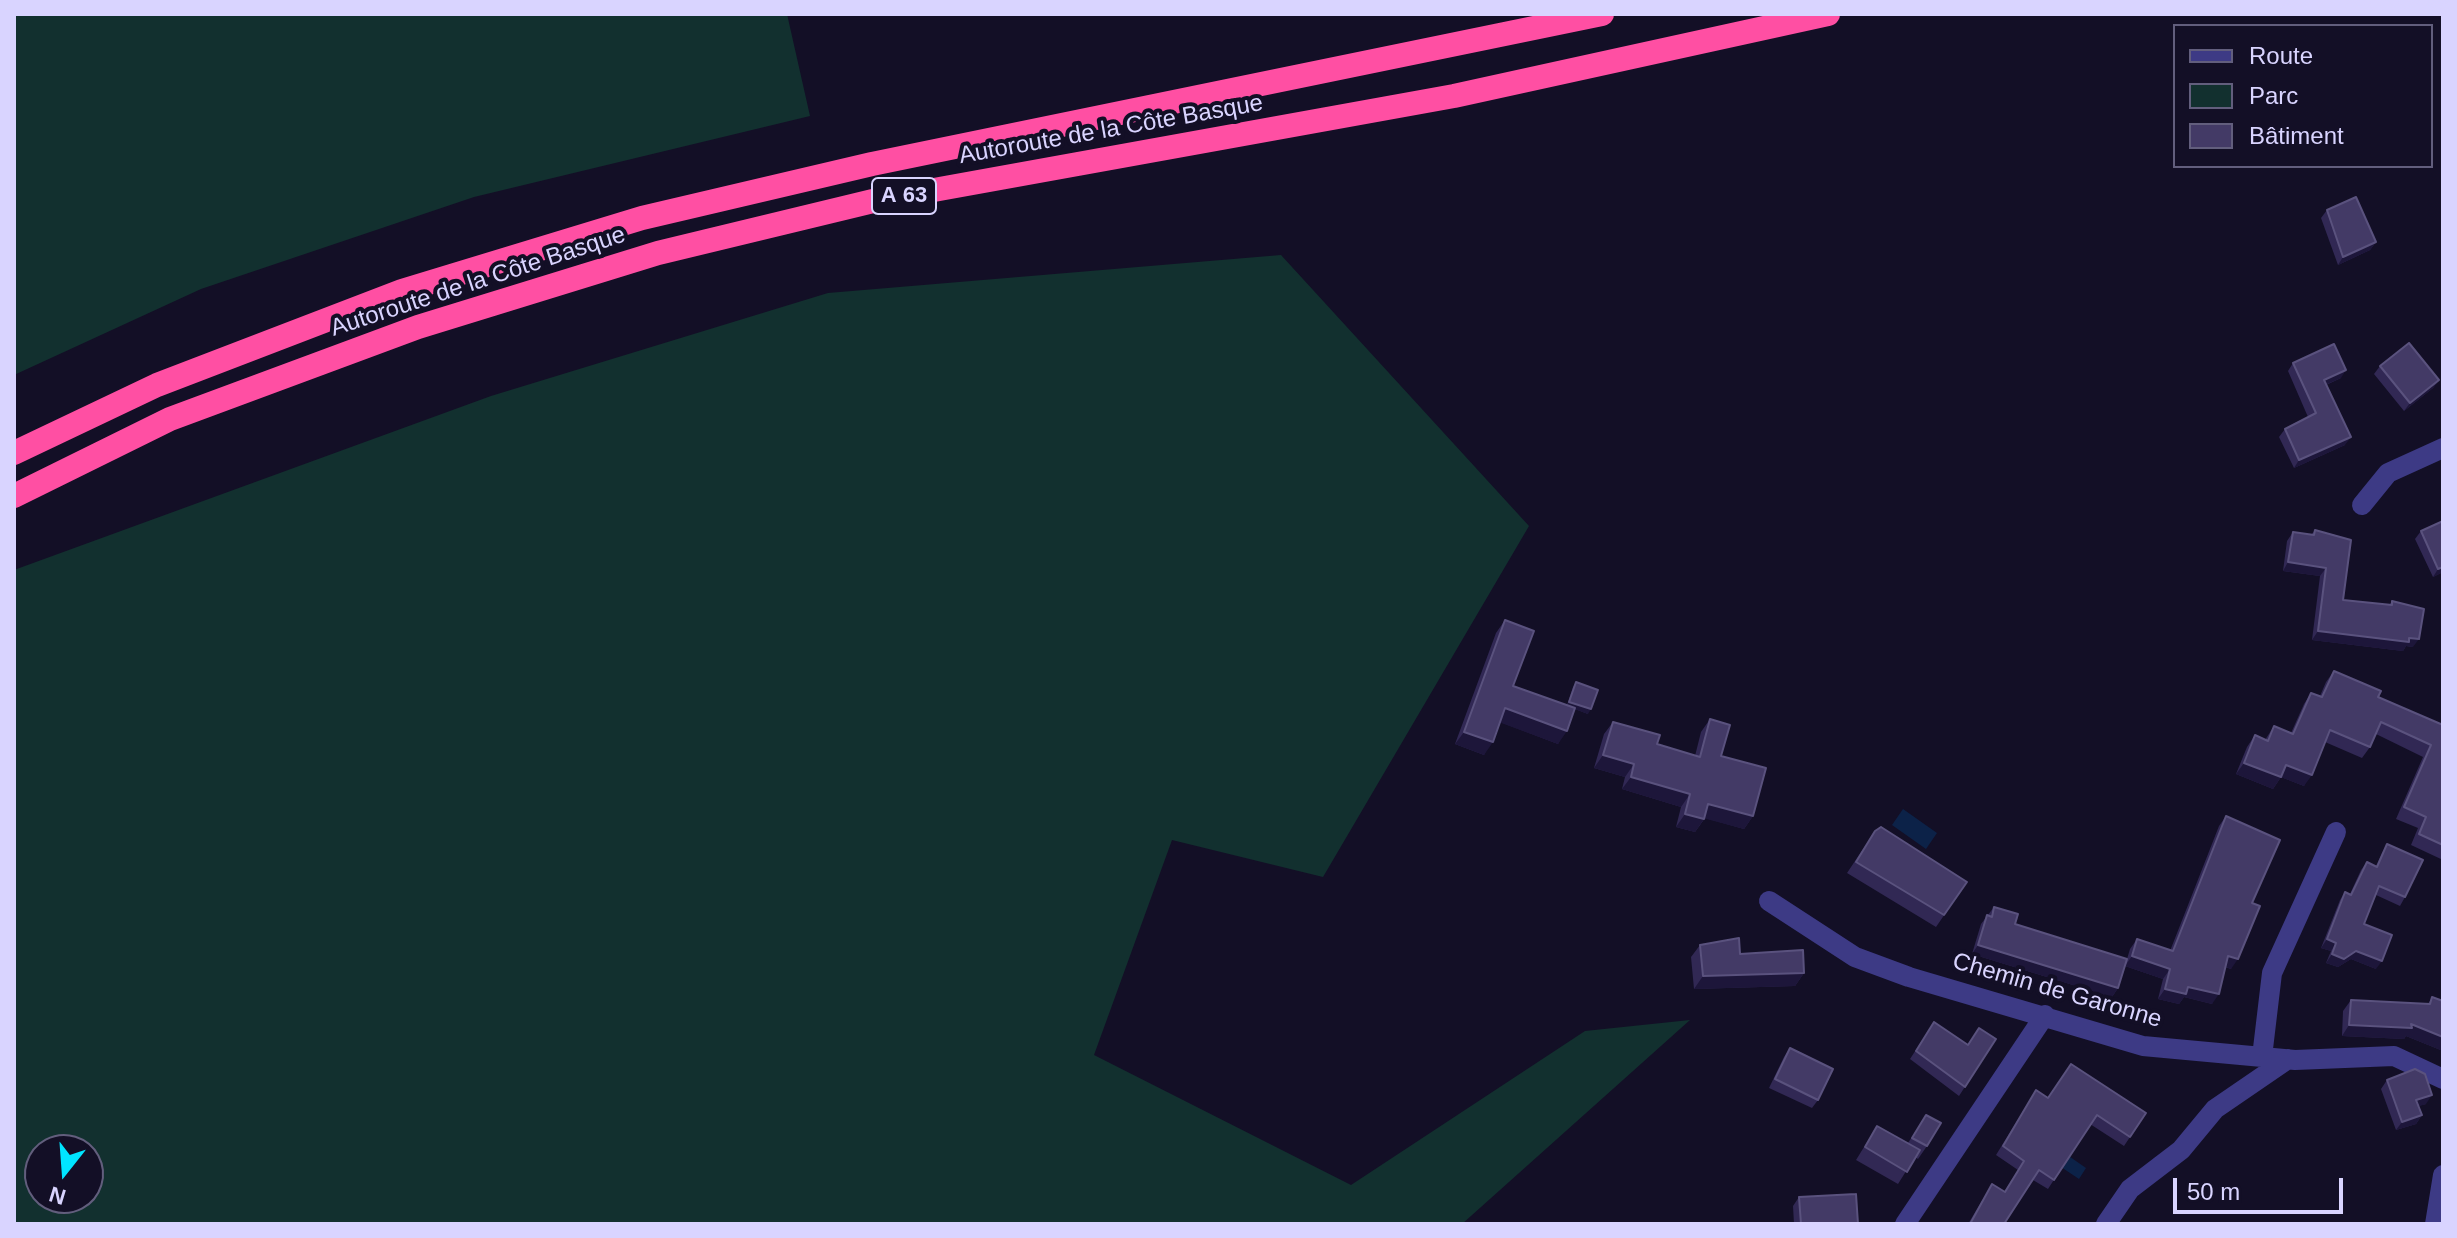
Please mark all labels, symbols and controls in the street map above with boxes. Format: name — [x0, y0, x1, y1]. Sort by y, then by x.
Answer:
legend — [2173, 24, 2433, 168]
text: Route — [2249, 42, 2313, 69]
text: Parc — [2249, 82, 2298, 109]
street label: Autoroute de la Côte Basque — [957, 89, 1265, 171]
text: Bâtiment — [2249, 122, 2344, 149]
road number: A 63 — [872, 178, 936, 214]
street label: Autoroute de la Côte Basque — [327, 221, 629, 343]
street label: Chemin de Garonne — [1949, 947, 2165, 1035]
north arrow — [24, 1134, 104, 1214]
scale bar — [2177, 1162, 2347, 1212]
text: 50 m — [2187, 1178, 2240, 1205]
text: N — [46, 1181, 69, 1210]

